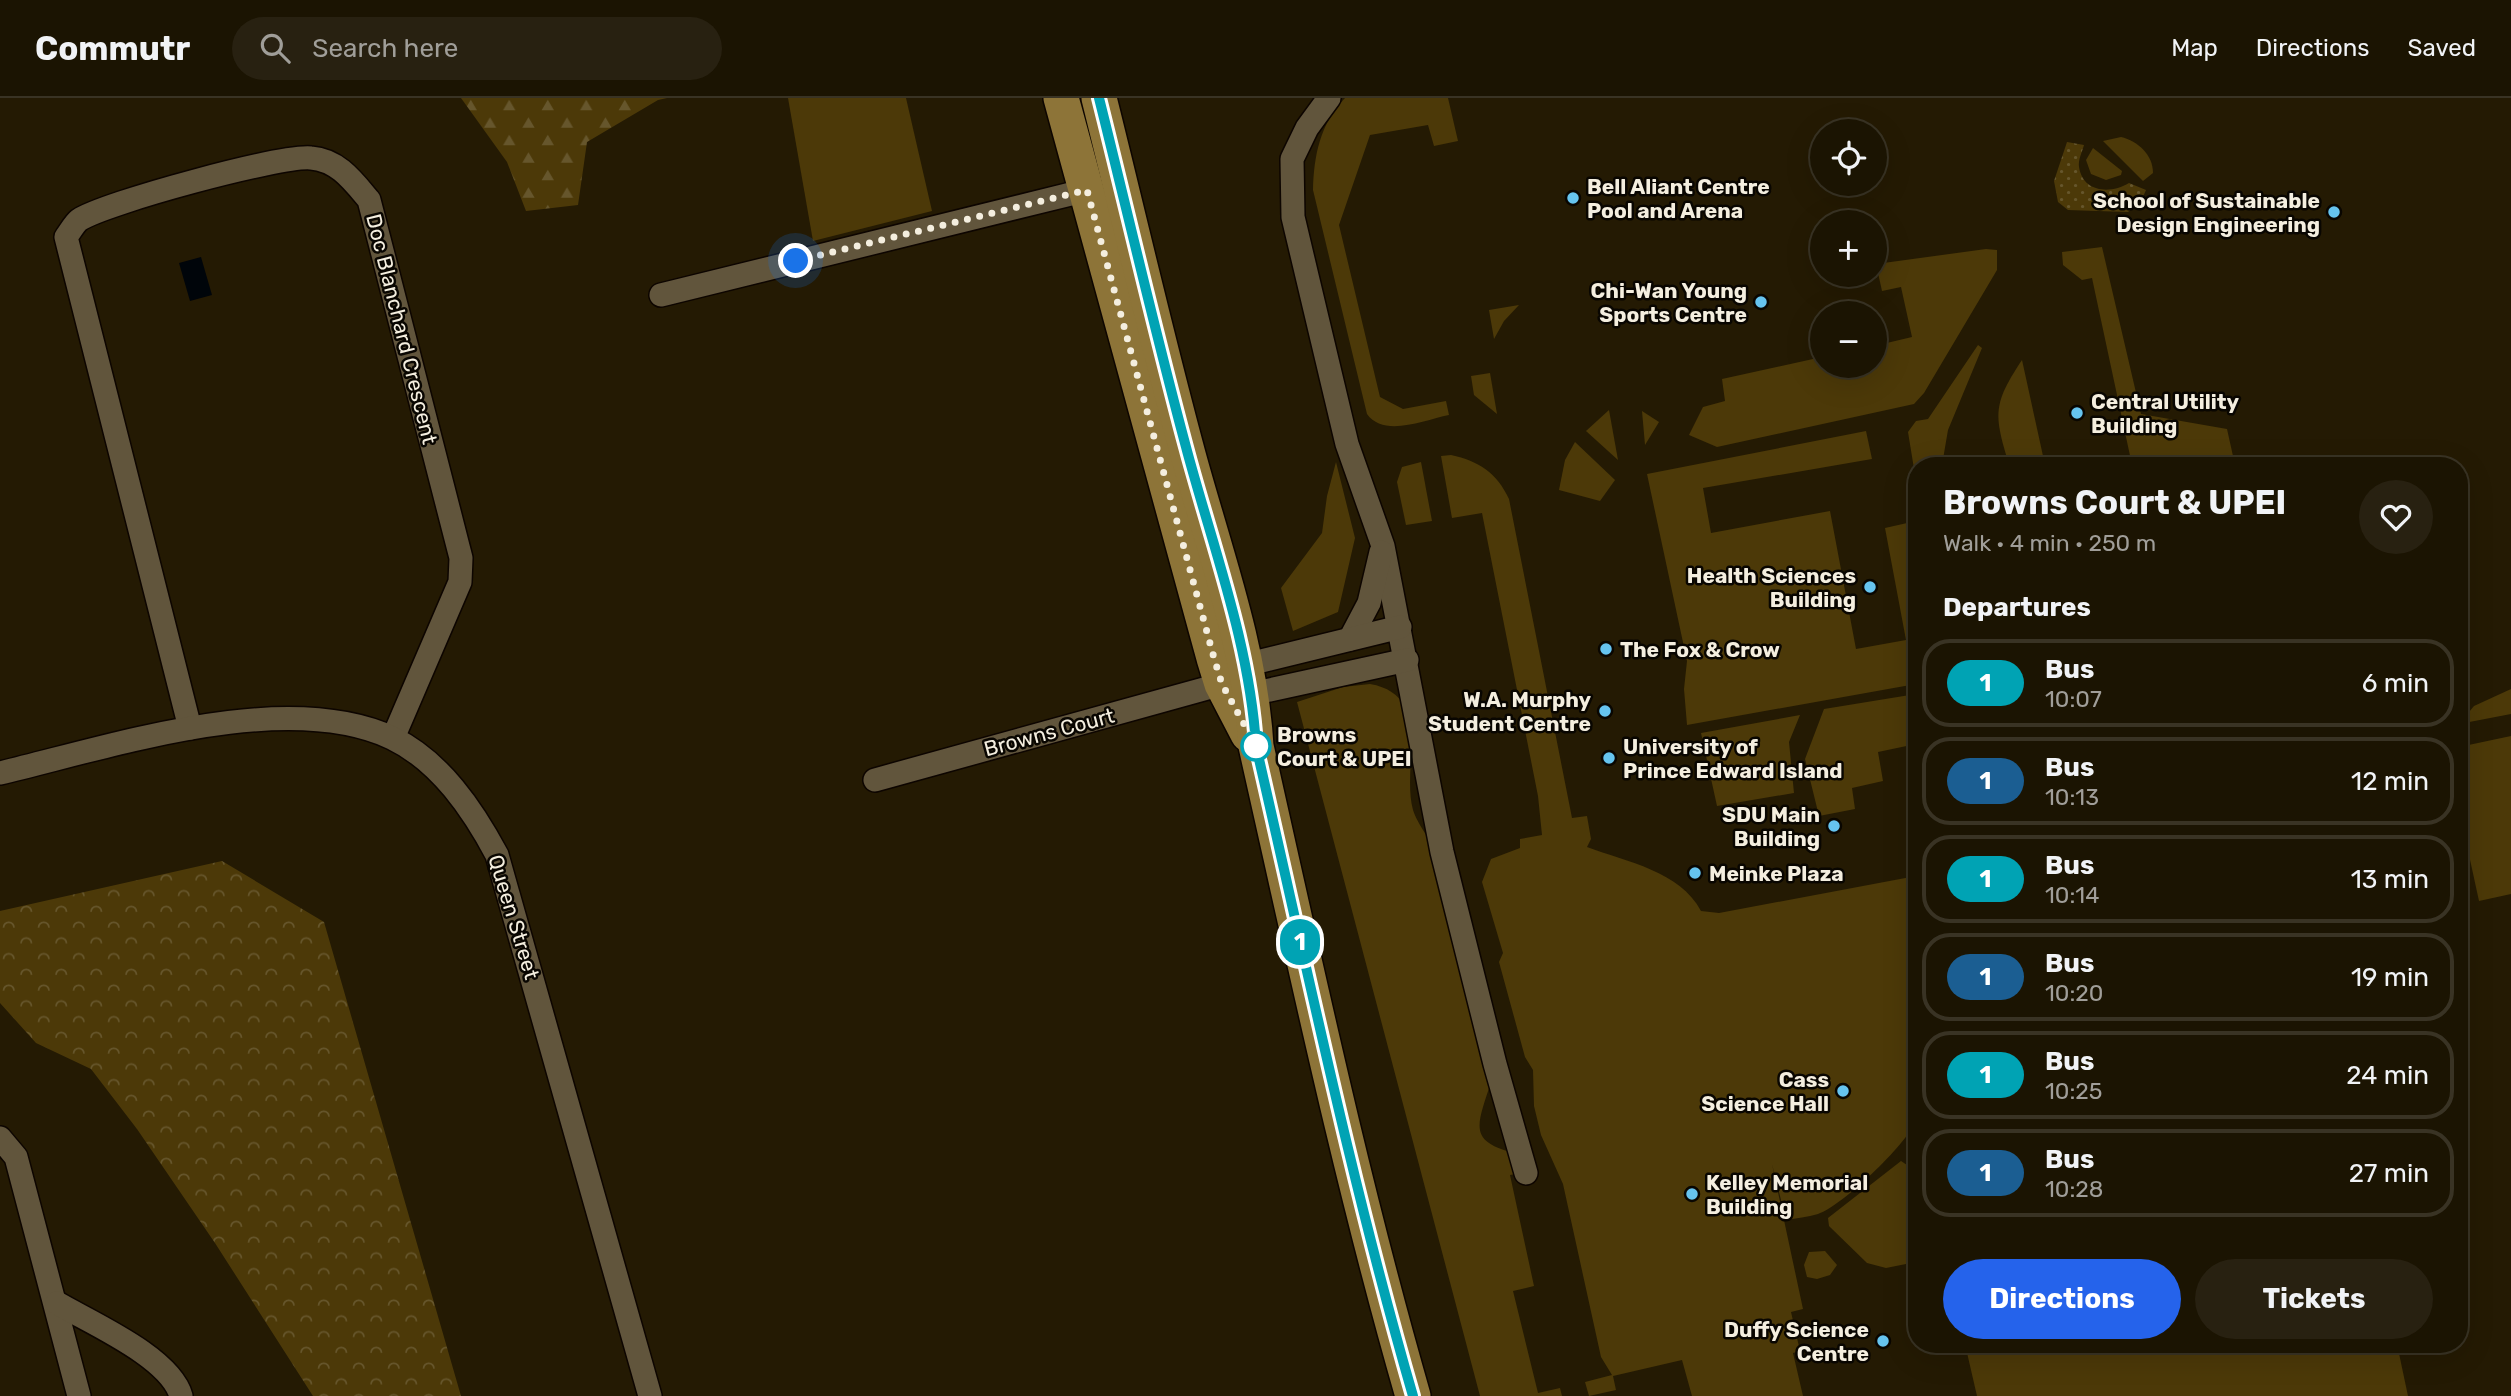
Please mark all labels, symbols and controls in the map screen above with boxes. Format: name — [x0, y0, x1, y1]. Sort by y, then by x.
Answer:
search box — [232, 17, 722, 80]
text: Commutr — [35, 29, 190, 68]
icon: search — [256, 29, 294, 67]
text: Search here — [312, 33, 458, 64]
text: Map — [2171, 34, 2218, 62]
text: Directions — [2256, 34, 2369, 62]
text: Saved — [2407, 34, 2476, 62]
map controls — [1810, 119, 1887, 378]
button: locate — [1810, 119, 1887, 196]
place label: Bell Aliant Centre Pool and Arena — [1587, 174, 1770, 223]
place label: School of Sustainable Design Engineering — [2093, 188, 2320, 237]
marker: Bell Aliant Centre Pool and Arena — [1565, 190, 1581, 206]
marker: School of Sustainable Design Engineering — [2326, 204, 2342, 220]
button: + — [1810, 210, 1887, 287]
street label: Doc Blanchard Crescent — [361, 211, 443, 447]
your location — [778, 243, 813, 278]
place label: Chi-Wan Young Sports Centre — [1591, 278, 1747, 327]
marker: Chi-Wan Young Sports Centre — [1753, 294, 1769, 310]
button: − — [1810, 301, 1887, 378]
place label: Central Utility Building — [2091, 389, 2239, 438]
marker: Central Utility Building — [2069, 405, 2085, 421]
button: heart — [2359, 480, 2433, 554]
text: Browns Court & UPEI — [1943, 483, 2286, 522]
text: Walk · 4 min · 250 m — [1943, 529, 2156, 557]
place label: Health Sciences Building — [1687, 563, 1856, 612]
marker: Health Sciences Building — [1862, 579, 1878, 595]
text: Departures — [1943, 592, 2091, 623]
place label: The Fox & Crow — [1620, 637, 1780, 662]
marker: The Fox & Crow — [1598, 641, 1614, 657]
text: Bus — [2045, 654, 2094, 685]
text: 6 min — [2362, 668, 2429, 699]
text: 1 — [1980, 669, 1991, 697]
text: 10:07 — [2045, 685, 2102, 713]
place label: W.A. Murphy Student Centre — [1428, 687, 1591, 736]
street label: Browns Court — [981, 703, 1117, 761]
marker: W.A. Murphy Student Centre — [1597, 703, 1613, 719]
place label: Browns Court & UPEI — [1277, 722, 1412, 771]
marker: Browns Court & UPEI — [1241, 731, 1271, 761]
place label: University of Prince Edward Island — [1623, 734, 1843, 783]
marker: University of Prince Edward Island — [1601, 750, 1617, 766]
text: Bus — [2045, 752, 2094, 783]
text: 12 min — [2351, 766, 2429, 797]
text: 1 — [1980, 767, 1991, 795]
text: 10:13 — [2045, 783, 2099, 811]
place label: SDU Main Building — [1722, 802, 1820, 851]
marker: SDU Main Building — [1826, 818, 1842, 834]
text: Bus — [2045, 850, 2094, 881]
street label: Queen Street — [483, 852, 545, 982]
place label: Meinke Plaza — [1709, 861, 1844, 886]
text: 13 min — [2351, 864, 2429, 895]
marker: Meinke Plaza — [1687, 865, 1703, 881]
text: 1 — [1980, 865, 1991, 893]
text: 10:14 — [2045, 881, 2099, 909]
line badge: 1 — [1277, 919, 1323, 965]
text: 1 — [1294, 928, 1306, 956]
text: Bus — [2045, 948, 2094, 979]
text: 19 min — [2351, 962, 2429, 993]
text: 1 — [1980, 963, 1991, 991]
text: 10:20 — [2045, 979, 2103, 1007]
text: Bus — [2045, 1046, 2094, 1077]
text: 24 min — [2346, 1060, 2429, 1091]
text: 1 — [1980, 1061, 1991, 1089]
place label: Cass Science Hall — [1701, 1067, 1829, 1116]
text: 10:25 — [2045, 1077, 2103, 1105]
marker: Cass Science Hall — [1835, 1083, 1851, 1099]
text: Bus — [2045, 1144, 2094, 1175]
text: 27 min — [2349, 1158, 2429, 1189]
text: 1 — [1980, 1159, 1991, 1187]
place label: Kelley Memorial Building — [1706, 1170, 1868, 1219]
text: 10:28 — [2045, 1175, 2103, 1203]
marker: Kelley Memorial Building — [1684, 1186, 1700, 1202]
button: Directions — [1943, 1259, 2181, 1339]
button: Tickets — [2195, 1259, 2433, 1339]
place label: Duffy Science Centre — [1724, 1317, 1869, 1366]
marker: Duffy Science Centre — [1875, 1333, 1891, 1349]

